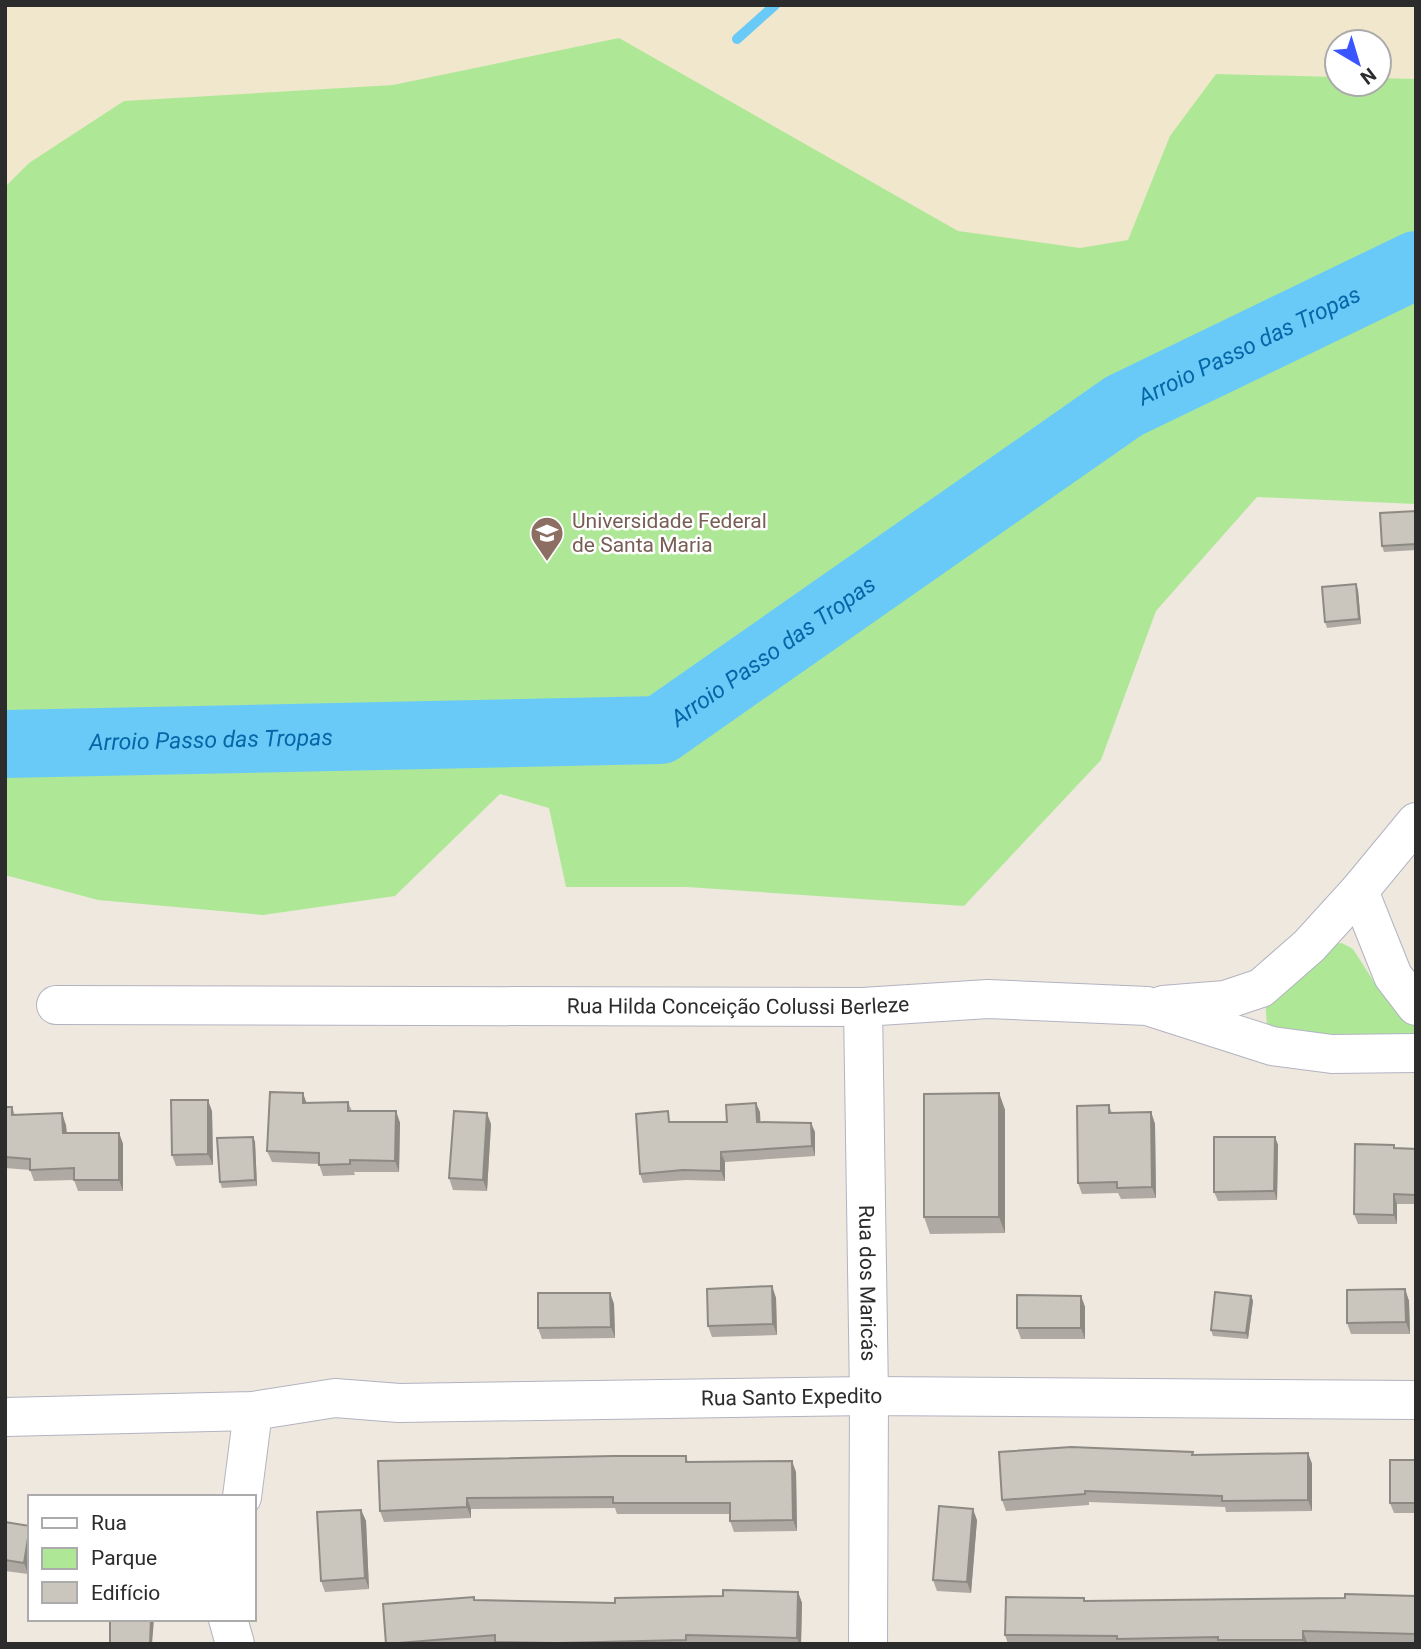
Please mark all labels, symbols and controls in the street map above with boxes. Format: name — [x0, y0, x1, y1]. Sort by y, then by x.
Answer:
north arrow — [1323, 28, 1393, 98]
text: N — [1356, 63, 1381, 89]
water label: Arroio Passo das Tropas — [1133, 280, 1365, 411]
place label: Universidade Federal de Santa Maria — [572, 509, 767, 557]
school or university icon: Universidade Federal de Santa Maria — [528, 514, 566, 563]
water label: Arroio Passo das Tropas — [665, 570, 881, 732]
water label: Arroio Passo das Tropas — [88, 723, 333, 756]
street label: Rua Hilda Conceição Colussi Berleze — [567, 992, 910, 1019]
street label: Rua dos Maricás — [854, 1205, 880, 1361]
street label: Rua Santo Expedito — [701, 1384, 883, 1411]
legend — [28, 1495, 256, 1621]
text: Rua — [91, 1511, 127, 1535]
text: Parque — [91, 1546, 157, 1570]
text: Edifício — [91, 1581, 160, 1605]

